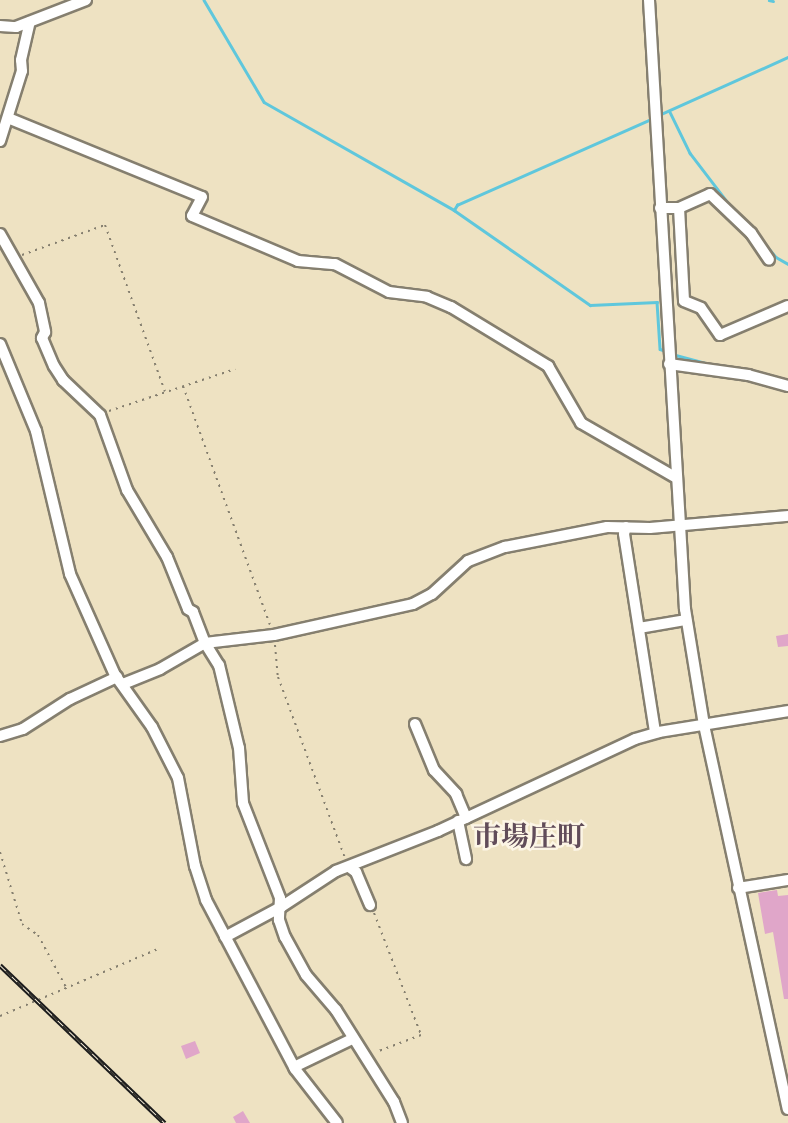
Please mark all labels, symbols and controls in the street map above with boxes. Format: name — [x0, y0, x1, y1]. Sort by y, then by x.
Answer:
district label: 市場庄町 — [473, 820, 585, 854]

